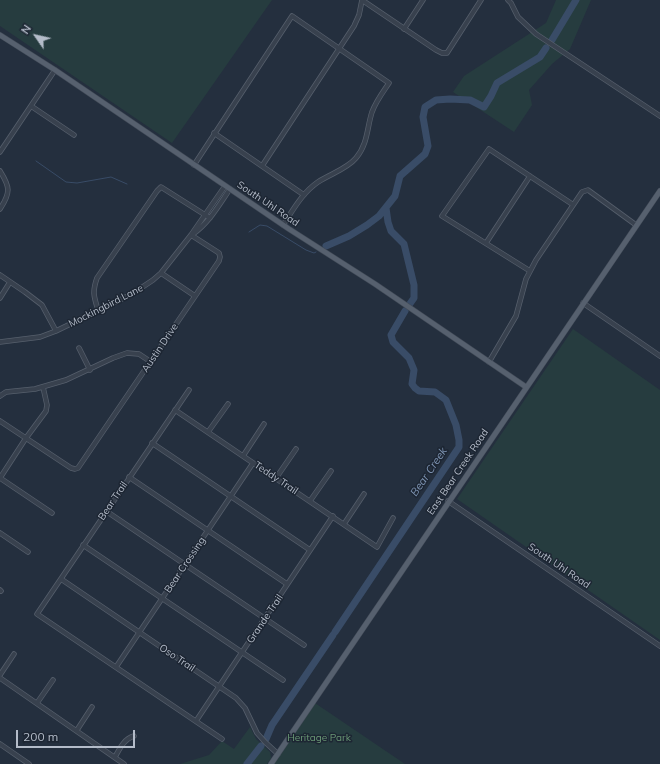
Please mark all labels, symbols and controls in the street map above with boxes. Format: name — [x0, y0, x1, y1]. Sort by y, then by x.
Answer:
north arrow — [16, 16, 56, 56]
text: N — [18, 22, 34, 37]
street label: South Uhl Road — [235, 179, 301, 229]
street label: Mockingbird Lane — [67, 282, 145, 330]
street label: Austin Drive — [139, 321, 181, 375]
street label: East Bear Creek Road — [425, 427, 491, 517]
water label: Bear Creek — [408, 445, 450, 499]
street label: Teddy Trail — [252, 459, 300, 497]
street label: Bear Trail — [96, 479, 130, 523]
street label: Bear Crossing — [162, 535, 208, 595]
street label: South Uhl Road — [526, 541, 592, 591]
street label: Grande Trail — [244, 592, 286, 646]
street label: Oso Trail — [157, 642, 197, 674]
scale bar — [18, 722, 137, 748]
text: 200 m — [23, 729, 58, 744]
park label: Heritage Park — [287, 732, 351, 744]

